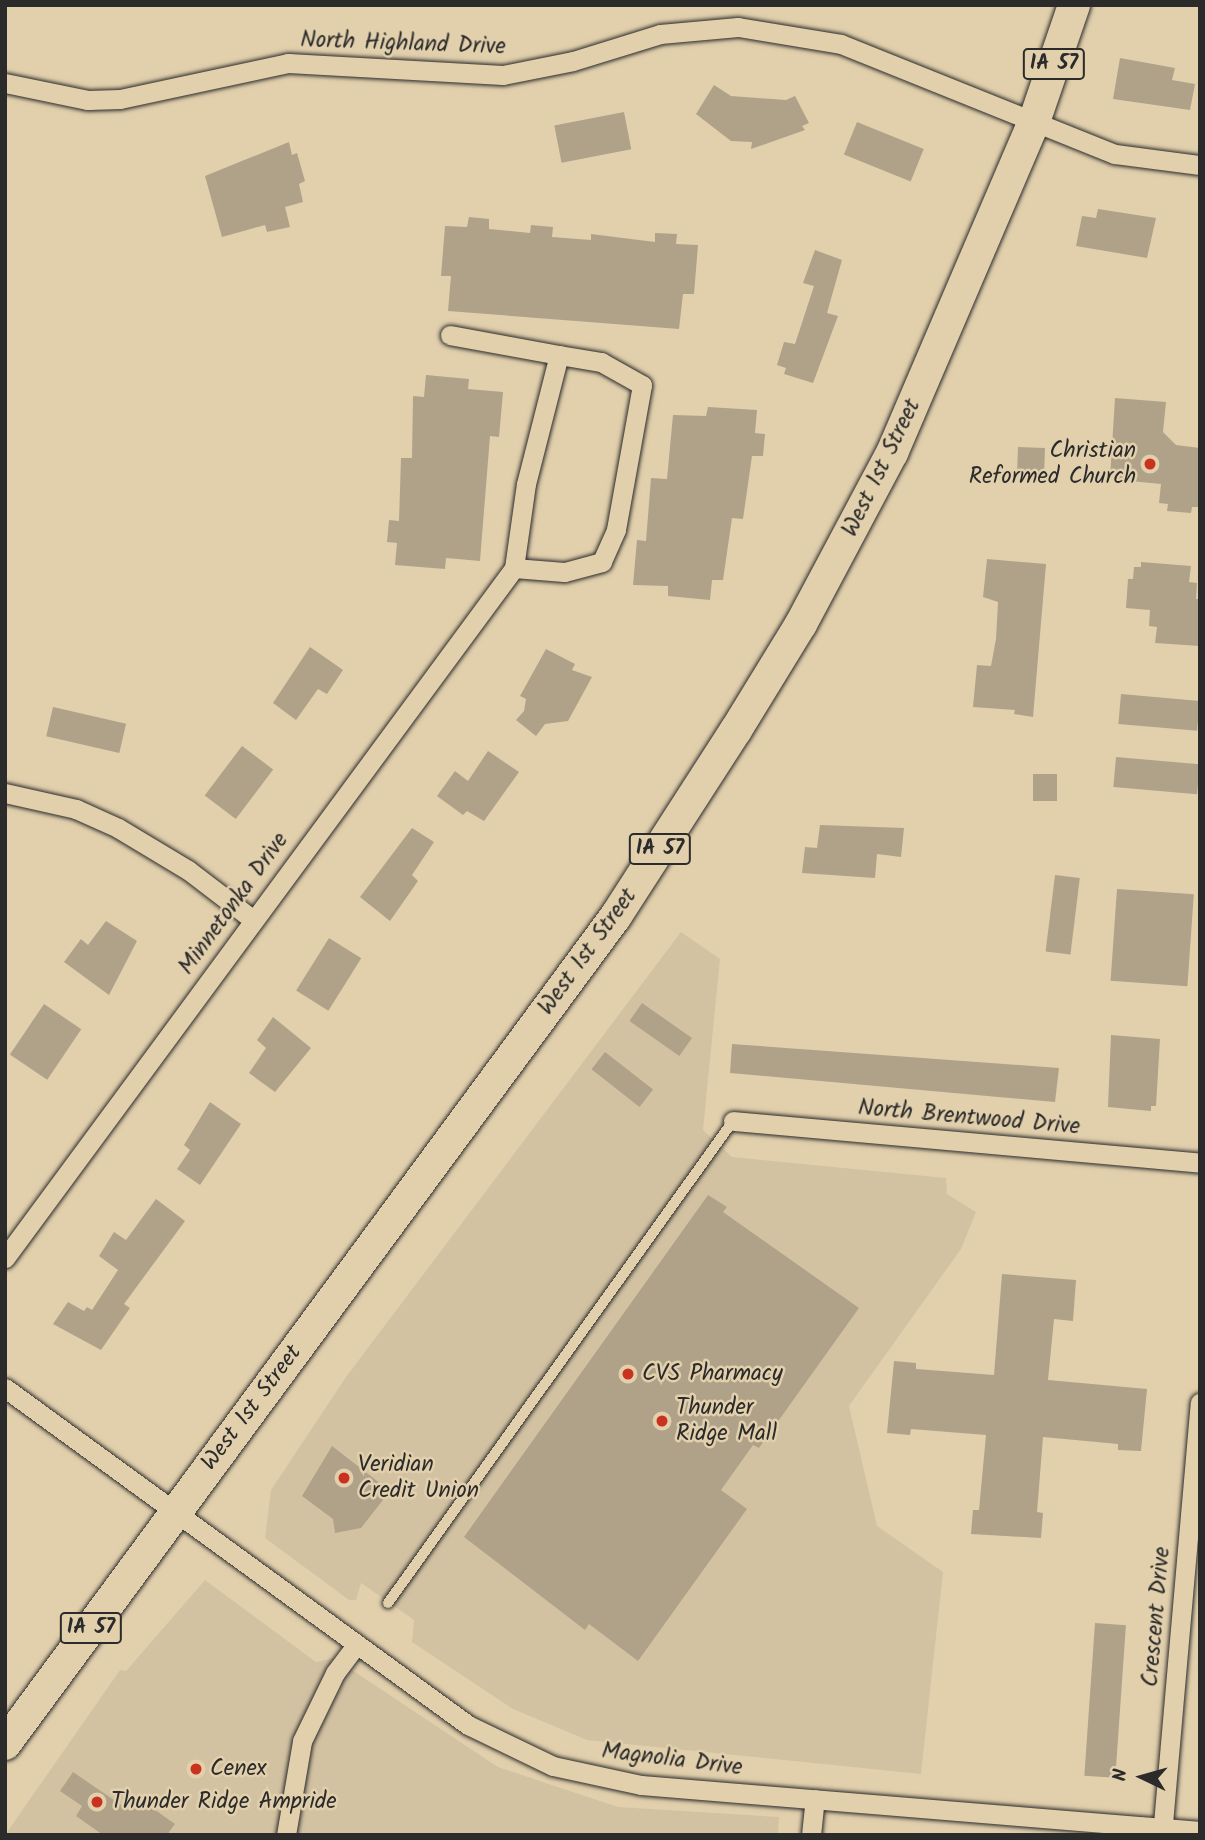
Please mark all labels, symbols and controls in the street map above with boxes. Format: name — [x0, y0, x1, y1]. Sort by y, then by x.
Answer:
street label: North Highland Drive — [300, 27, 506, 61]
road number: IA 57 — [1023, 46, 1086, 82]
street label: West 1st Street — [837, 395, 927, 541]
place label: Christian Reformed Church — [969, 437, 1136, 491]
marker: Christian Reformed Church — [1142, 456, 1158, 472]
street label: Minnetonka Drive — [173, 828, 295, 980]
road number: IA 57 — [628, 832, 692, 866]
street label: West 1st Street — [533, 883, 643, 1021]
street label: North Brentwood Drive — [857, 1095, 1081, 1141]
street label: West 1st Street — [196, 1340, 308, 1476]
place label: CVS Pharmacy — [642, 1360, 783, 1388]
marker: CVS Pharmacy — [620, 1366, 636, 1382]
place label: Thunder Ridge Mall — [676, 1394, 777, 1448]
marker: Thunder Ridge Mall — [654, 1413, 670, 1429]
place label: Veridian Credit Union — [358, 1451, 479, 1505]
marker: Veridian Credit Union — [336, 1470, 352, 1486]
street label: Crescent Drive — [1137, 1546, 1177, 1688]
road number: IA 57 — [60, 1610, 122, 1646]
street label: Magnolia Drive — [600, 1738, 744, 1782]
north arrow — [1107, 1742, 1177, 1812]
place label: Cenex — [210, 1755, 267, 1783]
marker: Cenex — [188, 1761, 204, 1777]
text: N — [1106, 1768, 1137, 1782]
place label: Thunder Ridge Ampride — [111, 1788, 337, 1816]
marker: Thunder Ridge Ampride — [89, 1794, 105, 1810]

